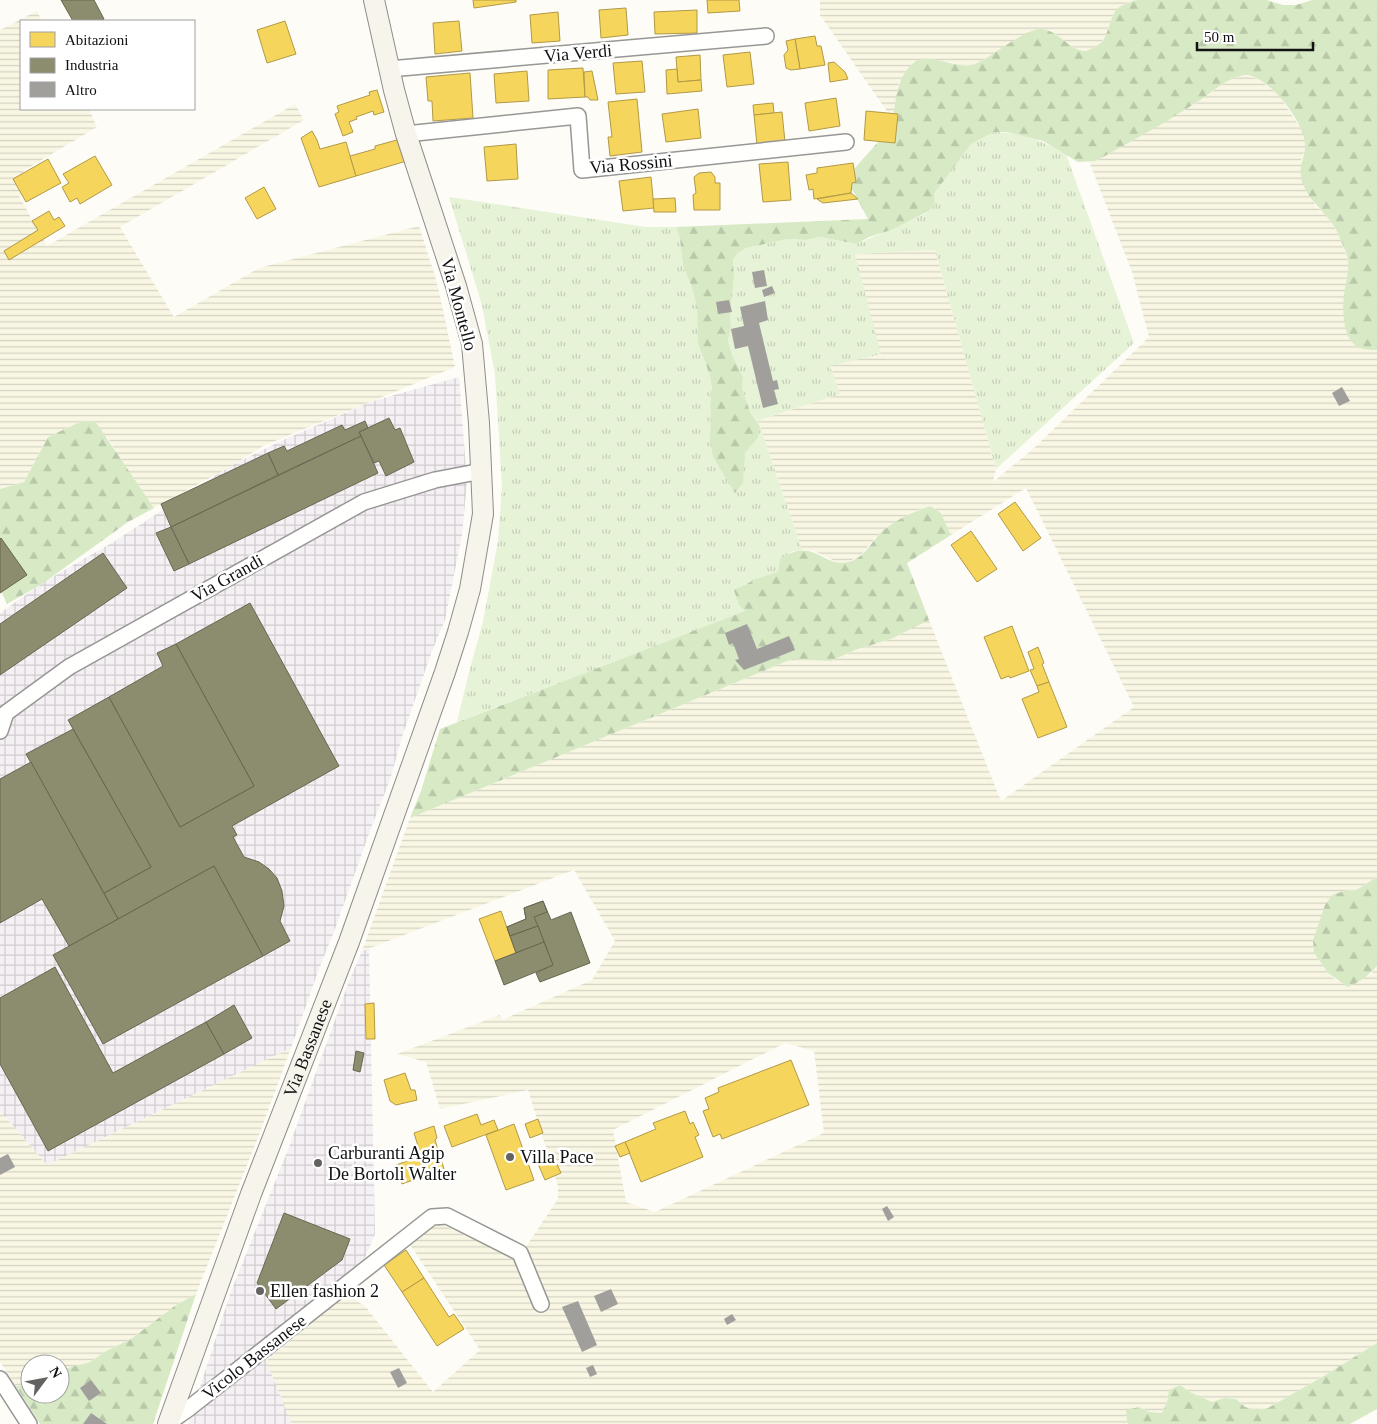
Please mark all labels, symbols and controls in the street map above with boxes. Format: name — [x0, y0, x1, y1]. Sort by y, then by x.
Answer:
legend — [20, 20, 195, 110]
scale bar — [1197, 20, 1313, 52]
text: 50 m — [1204, 29, 1235, 45]
text: Abitazioni — [65, 32, 128, 48]
street label: Via Verdi — [543, 40, 613, 66]
text: Industria — [65, 57, 119, 73]
text: Altro — [65, 82, 97, 98]
street label: Via Rossini — [589, 150, 673, 178]
street label: Via Montello — [437, 255, 481, 353]
street label: Via Grandi — [187, 550, 267, 606]
street label: Via Bassanese — [280, 996, 336, 1100]
place label: Carburanti Agip De Bortoli Walter — [328, 1143, 456, 1184]
place label: Villa Pace — [520, 1147, 593, 1167]
marker: Villa Pace — [504, 1151, 516, 1163]
marker: Carburanti Agip De Bortoli Walter — [312, 1157, 324, 1169]
place label: Ellen fashion 2 — [270, 1281, 379, 1301]
marker: Ellen fashion 2 — [254, 1285, 266, 1297]
street label: Vicolo Bassanese — [198, 1310, 310, 1404]
north arrow — [20, 1354, 70, 1404]
text: N — [47, 1364, 65, 1381]

